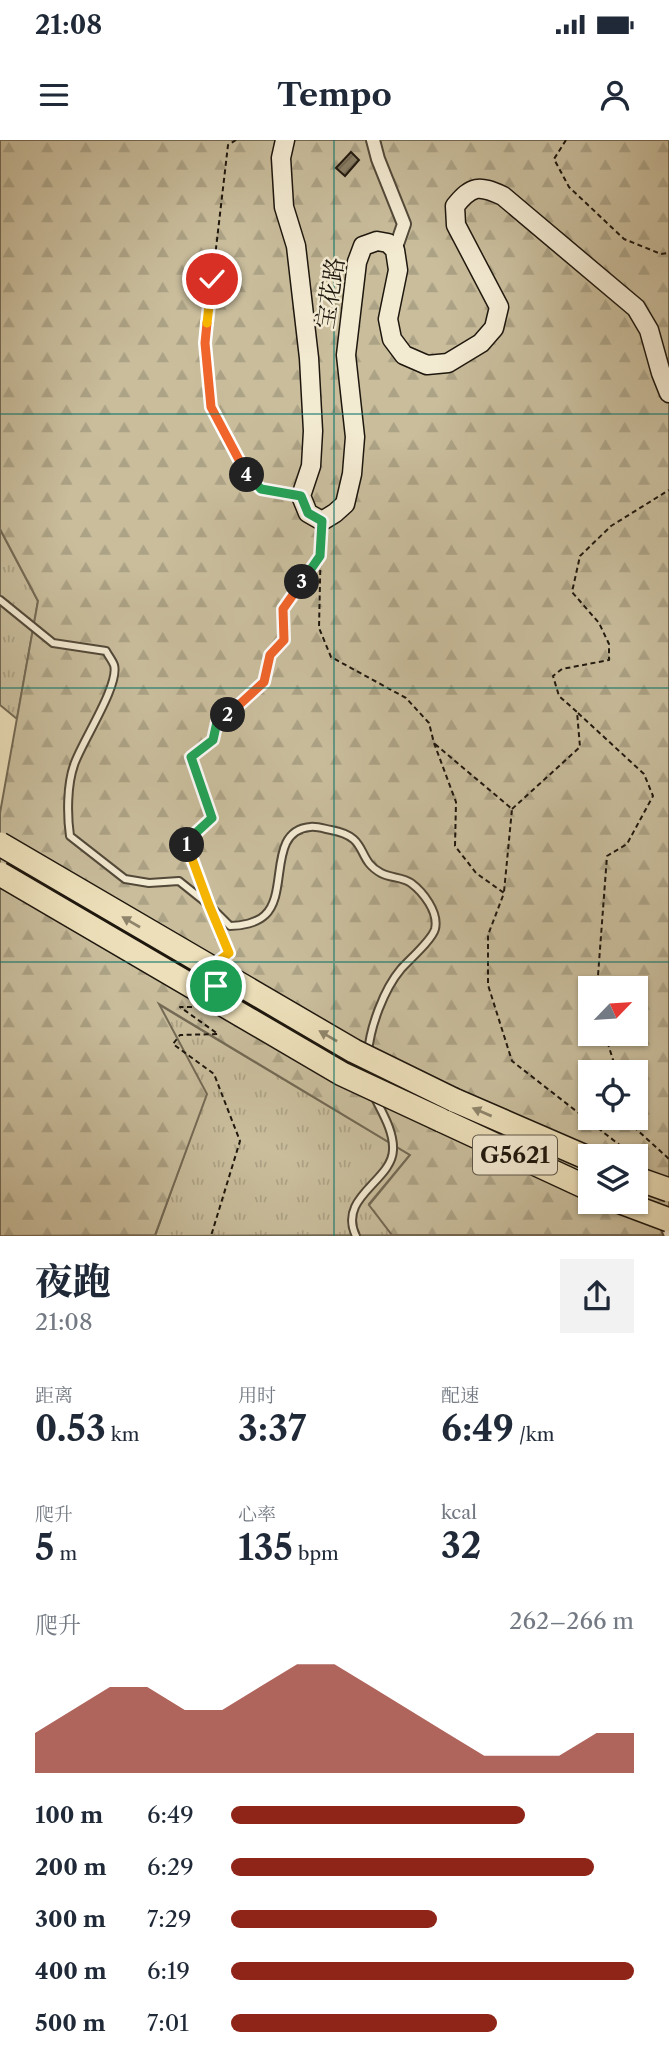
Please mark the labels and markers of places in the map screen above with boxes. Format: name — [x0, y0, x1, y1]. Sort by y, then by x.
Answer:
pin — [182, 249, 242, 309]
pin: 4 — [230, 458, 264, 492]
pin: 3 — [284, 564, 320, 600]
pin: 2 — [210, 698, 246, 732]
pin: 1 — [170, 828, 204, 862]
pin — [186, 956, 246, 1016]

